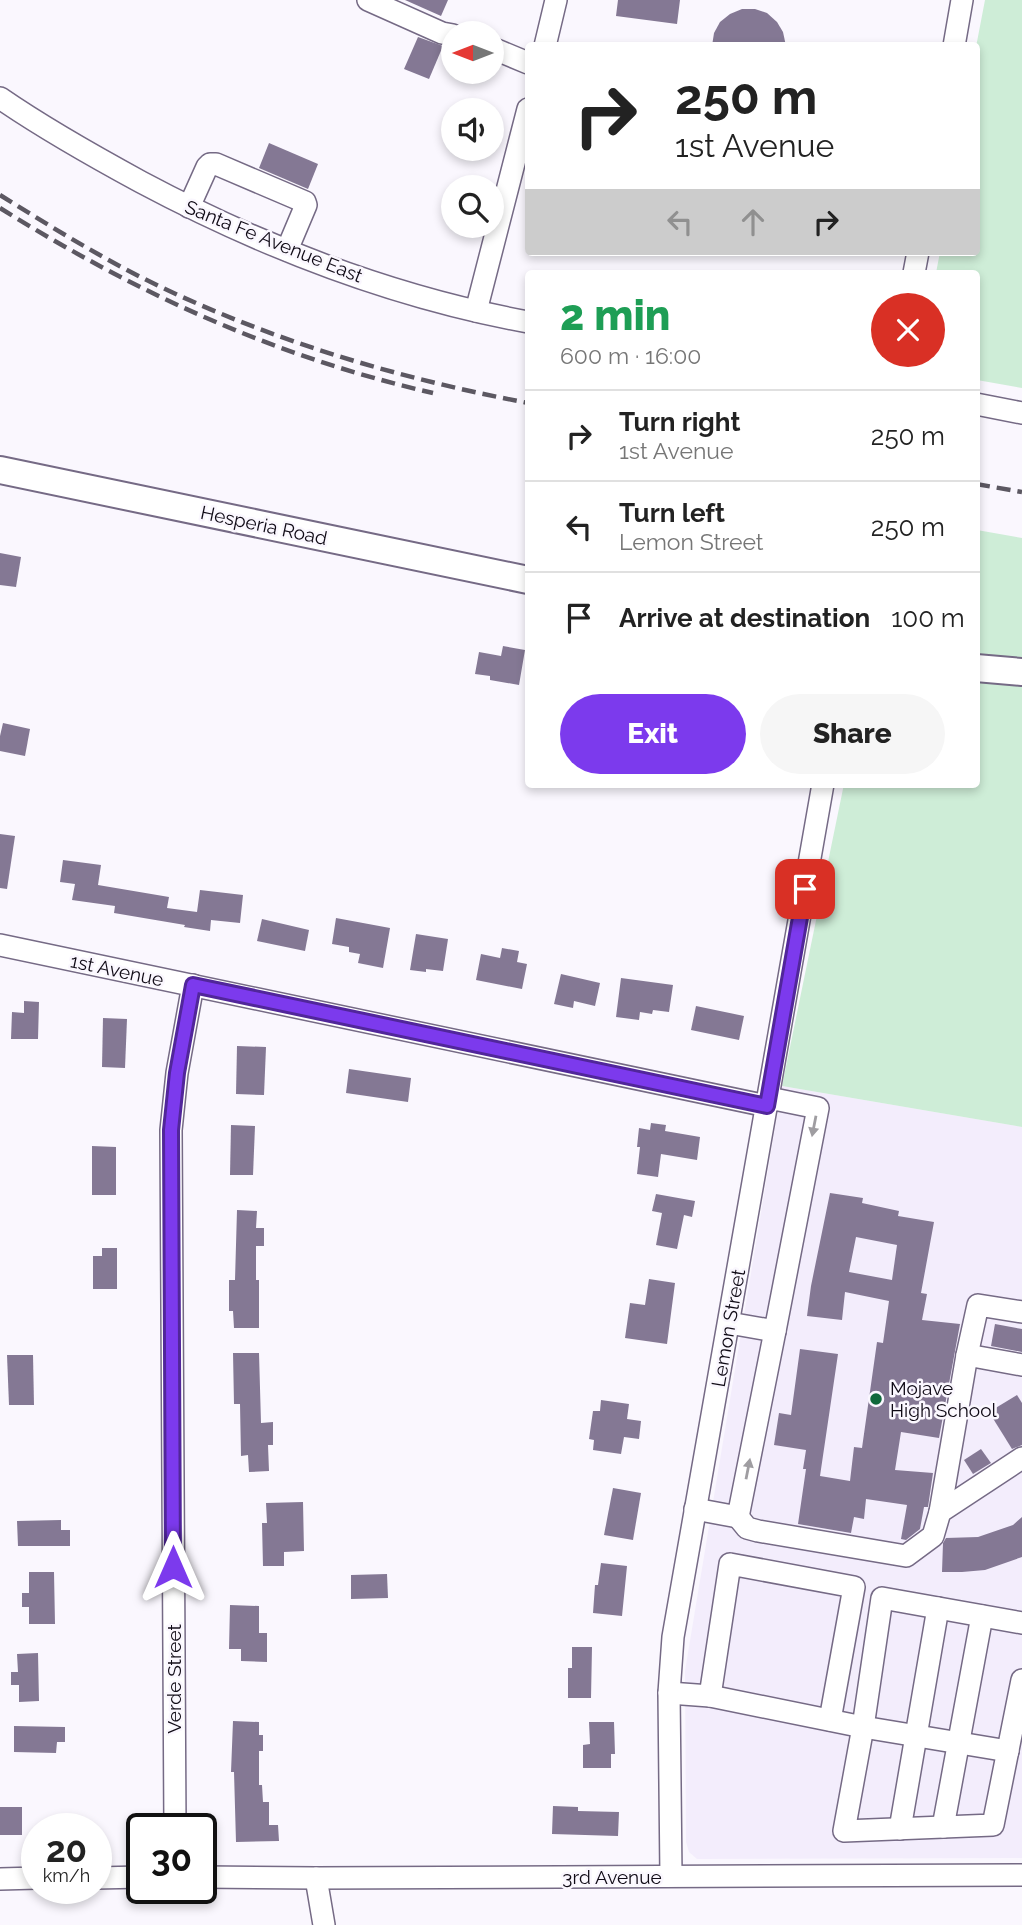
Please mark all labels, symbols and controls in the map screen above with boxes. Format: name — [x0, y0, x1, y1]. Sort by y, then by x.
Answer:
north arrow — [441, 21, 504, 84]
map controls — [441, 21, 504, 238]
text: 250 m — [675, 68, 817, 125]
icon: right — [560, 70, 651, 161]
button: sound — [441, 98, 504, 161]
text: 1st Avenue — [675, 127, 834, 164]
button: search — [441, 175, 504, 238]
street label: Santa Fe Avenue East — [182, 195, 366, 287]
icon: left — [661, 203, 699, 241]
icon: ahead — [734, 203, 772, 241]
icon: right — [807, 203, 845, 241]
text: 2 min — [560, 291, 670, 340]
button: close — [871, 293, 945, 367]
text: 600 m · 16:00 — [560, 342, 701, 369]
text: Turn right — [619, 407, 740, 437]
icon: right — [560, 417, 598, 455]
text: 250 m — [871, 421, 945, 451]
text: 1st Avenue — [619, 437, 734, 464]
text: Turn left — [619, 498, 725, 528]
street label: Hesperia Road — [199, 501, 329, 549]
icon: left — [560, 508, 598, 546]
text: 250 m — [871, 512, 945, 542]
text: Lemon Street — [619, 528, 764, 555]
icon: arrive — [560, 599, 598, 637]
text: Arrive at destination — [619, 603, 870, 633]
text: 100 m — [891, 603, 965, 633]
button: Exit — [560, 694, 746, 774]
button: Share — [760, 694, 945, 774]
pin — [775, 859, 835, 919]
icon: arrive — [786, 870, 824, 908]
street label: 1st Avenue — [68, 949, 166, 991]
one-way arrow — [809, 1115, 820, 1137]
street label: Lemon Street — [707, 1267, 749, 1389]
place label: Mojave High School — [890, 1377, 997, 1421]
marker: Mojave High School — [868, 1391, 884, 1407]
one-way arrow — [742, 1458, 753, 1480]
position arrow — [136, 1530, 210, 1604]
street label: Verde Street — [163, 1624, 185, 1734]
speed limit sign: 30 — [126, 1813, 217, 1904]
text: 20 — [46, 1829, 87, 1870]
text: km/h — [43, 1865, 90, 1886]
street label: 3rd Avenue — [562, 1866, 662, 1888]

